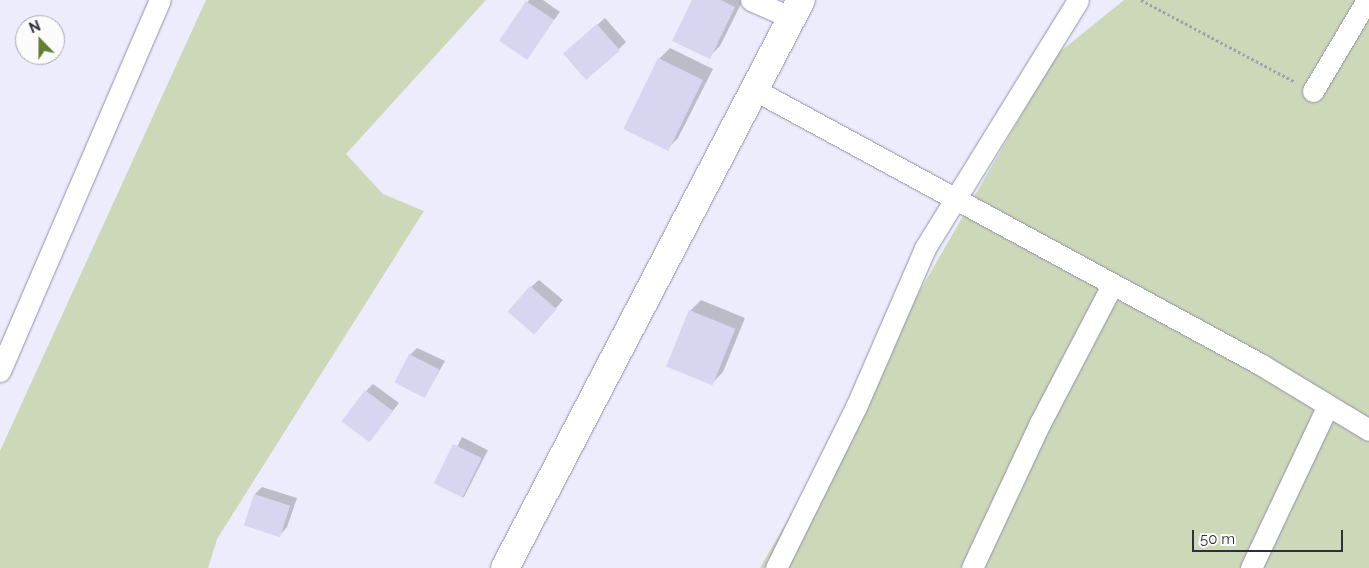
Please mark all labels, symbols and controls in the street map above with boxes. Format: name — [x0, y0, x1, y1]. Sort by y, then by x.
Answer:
north arrow — [15, 15, 65, 65]
text: N — [27, 18, 43, 36]
scale bar — [1194, 520, 1345, 552]
text: 50 m — [1200, 530, 1235, 548]

